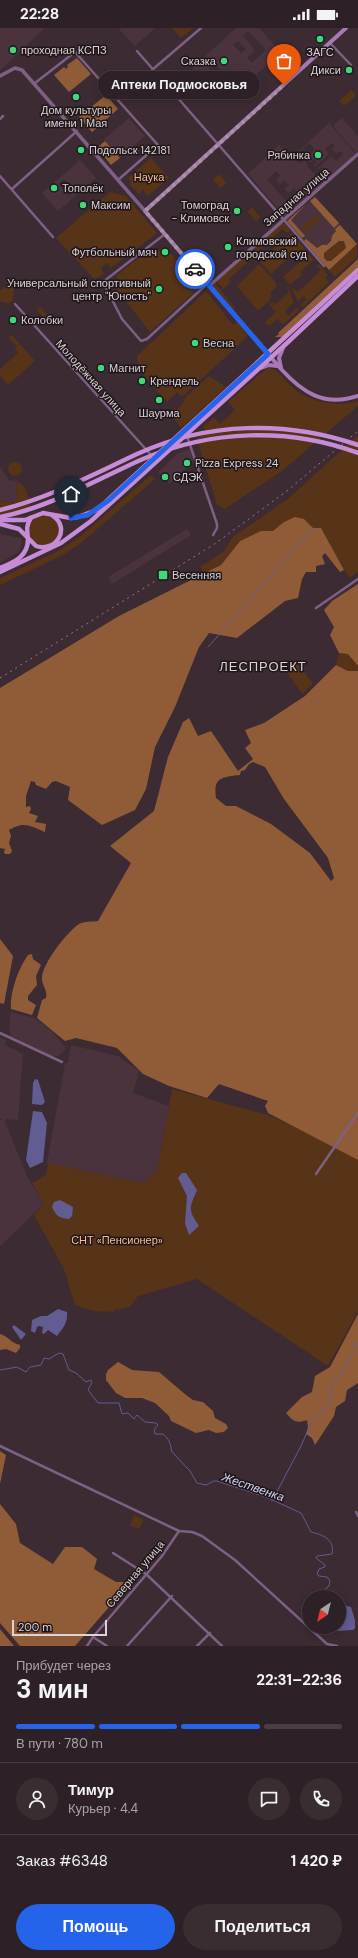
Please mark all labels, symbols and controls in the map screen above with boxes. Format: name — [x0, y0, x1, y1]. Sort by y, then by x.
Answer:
text: 22:28 — [20, 4, 59, 24]
marker: ЗАГС — [315, 34, 325, 44]
place label: проходная КСПЗ — [21, 43, 107, 57]
pin — [267, 44, 301, 85]
marker: проходная КСПЗ — [8, 45, 18, 55]
place label: ЗАГС — [306, 45, 334, 59]
icon: bag — [273, 50, 295, 72]
place label: Сказка — [181, 54, 217, 68]
marker: Сказка — [219, 56, 229, 66]
place label: Дикси — [311, 63, 341, 77]
marker: Дикси — [344, 65, 354, 75]
callout: Аптеки Подмосковья — [98, 71, 260, 99]
text: Аптеки Подмосковья — [111, 76, 247, 93]
marker: Дом культуры имени 1 Мая — [71, 92, 81, 102]
place label: Дом культуры имени 1 Мая — [41, 103, 111, 130]
place label: Подольск 142181 — [89, 143, 170, 157]
marker: Подольск 142181 — [76, 145, 86, 155]
place label: Рябинка — [267, 148, 311, 162]
marker: Рябинка — [313, 150, 323, 160]
street label: Западная улица — [260, 164, 332, 229]
park label: Наука — [134, 170, 165, 184]
place label: Тополёк — [62, 181, 103, 195]
marker: Тополёк — [49, 183, 59, 193]
place label: Максим — [91, 198, 131, 212]
place label: Томоград - Климовск — [171, 198, 230, 225]
marker: Максим — [78, 200, 88, 210]
marker: Томоград - Климовск — [232, 206, 242, 216]
place label: Климовский городской суд — [236, 234, 308, 261]
marker: Климовский городской суд — [223, 242, 233, 252]
place label: Футбольный мяч — [71, 245, 157, 259]
marker: Футбольный мяч — [160, 247, 170, 257]
courier — [175, 249, 215, 289]
icon: car — [184, 258, 206, 280]
place label: Универсальный спортивный центр "Юность" — [7, 276, 151, 303]
marker: Универсальный спортивный центр "Юность" — [154, 284, 164, 294]
place label: Колобки — [21, 313, 63, 327]
marker: Колобки — [8, 315, 18, 325]
place label: Весна — [203, 336, 235, 350]
street label: Молодёжная улица — [53, 337, 130, 420]
marker: Весна — [190, 338, 200, 348]
place label: Магнит — [109, 361, 146, 375]
marker: Магнит — [96, 363, 106, 373]
place label: Крендель — [150, 374, 199, 388]
marker: Крендель — [137, 376, 147, 386]
marker: Шаурма — [154, 395, 164, 405]
place label: Шаурма — [138, 406, 181, 420]
place label: Pizza Express 24 — [195, 456, 279, 470]
marker: Pizza Express 24 — [182, 458, 192, 468]
place label: СДЭК — [173, 470, 203, 484]
marker: СДЭК — [160, 472, 170, 482]
pin — [54, 477, 88, 518]
icon: home — [60, 483, 82, 505]
place label: Весенняя — [172, 568, 221, 582]
marker: Весенняя — [157, 569, 169, 581]
district label: ЛЕСПРОЕКТ — [219, 658, 307, 675]
park label: СНТ «Пенсионер» — [71, 1233, 163, 1247]
water label: Жественка — [219, 1469, 287, 1505]
street label: Северная улица — [103, 1537, 168, 1610]
north arrow — [302, 1590, 346, 1634]
map controls — [302, 1590, 346, 1634]
scale bar — [12, 1618, 107, 1637]
text: 200 m — [18, 1620, 52, 1634]
text: Прибудет через — [16, 1657, 111, 1674]
text: 22:31–22:36 — [256, 1670, 342, 1690]
text: 3 мин — [16, 1672, 89, 1706]
text: В пути · 780 m — [16, 1735, 103, 1752]
button: person — [16, 1778, 58, 1820]
button: chat — [248, 1778, 290, 1820]
button: phone — [300, 1778, 342, 1820]
text: Тимур — [68, 1780, 114, 1800]
text: Курьер · 4.4 — [68, 1800, 138, 1817]
text: Заказ #6348 — [16, 1851, 108, 1871]
text: 1 420 ₽ — [291, 1851, 342, 1871]
button: Помощь — [16, 1904, 175, 1950]
button: Поделиться — [183, 1904, 342, 1950]

